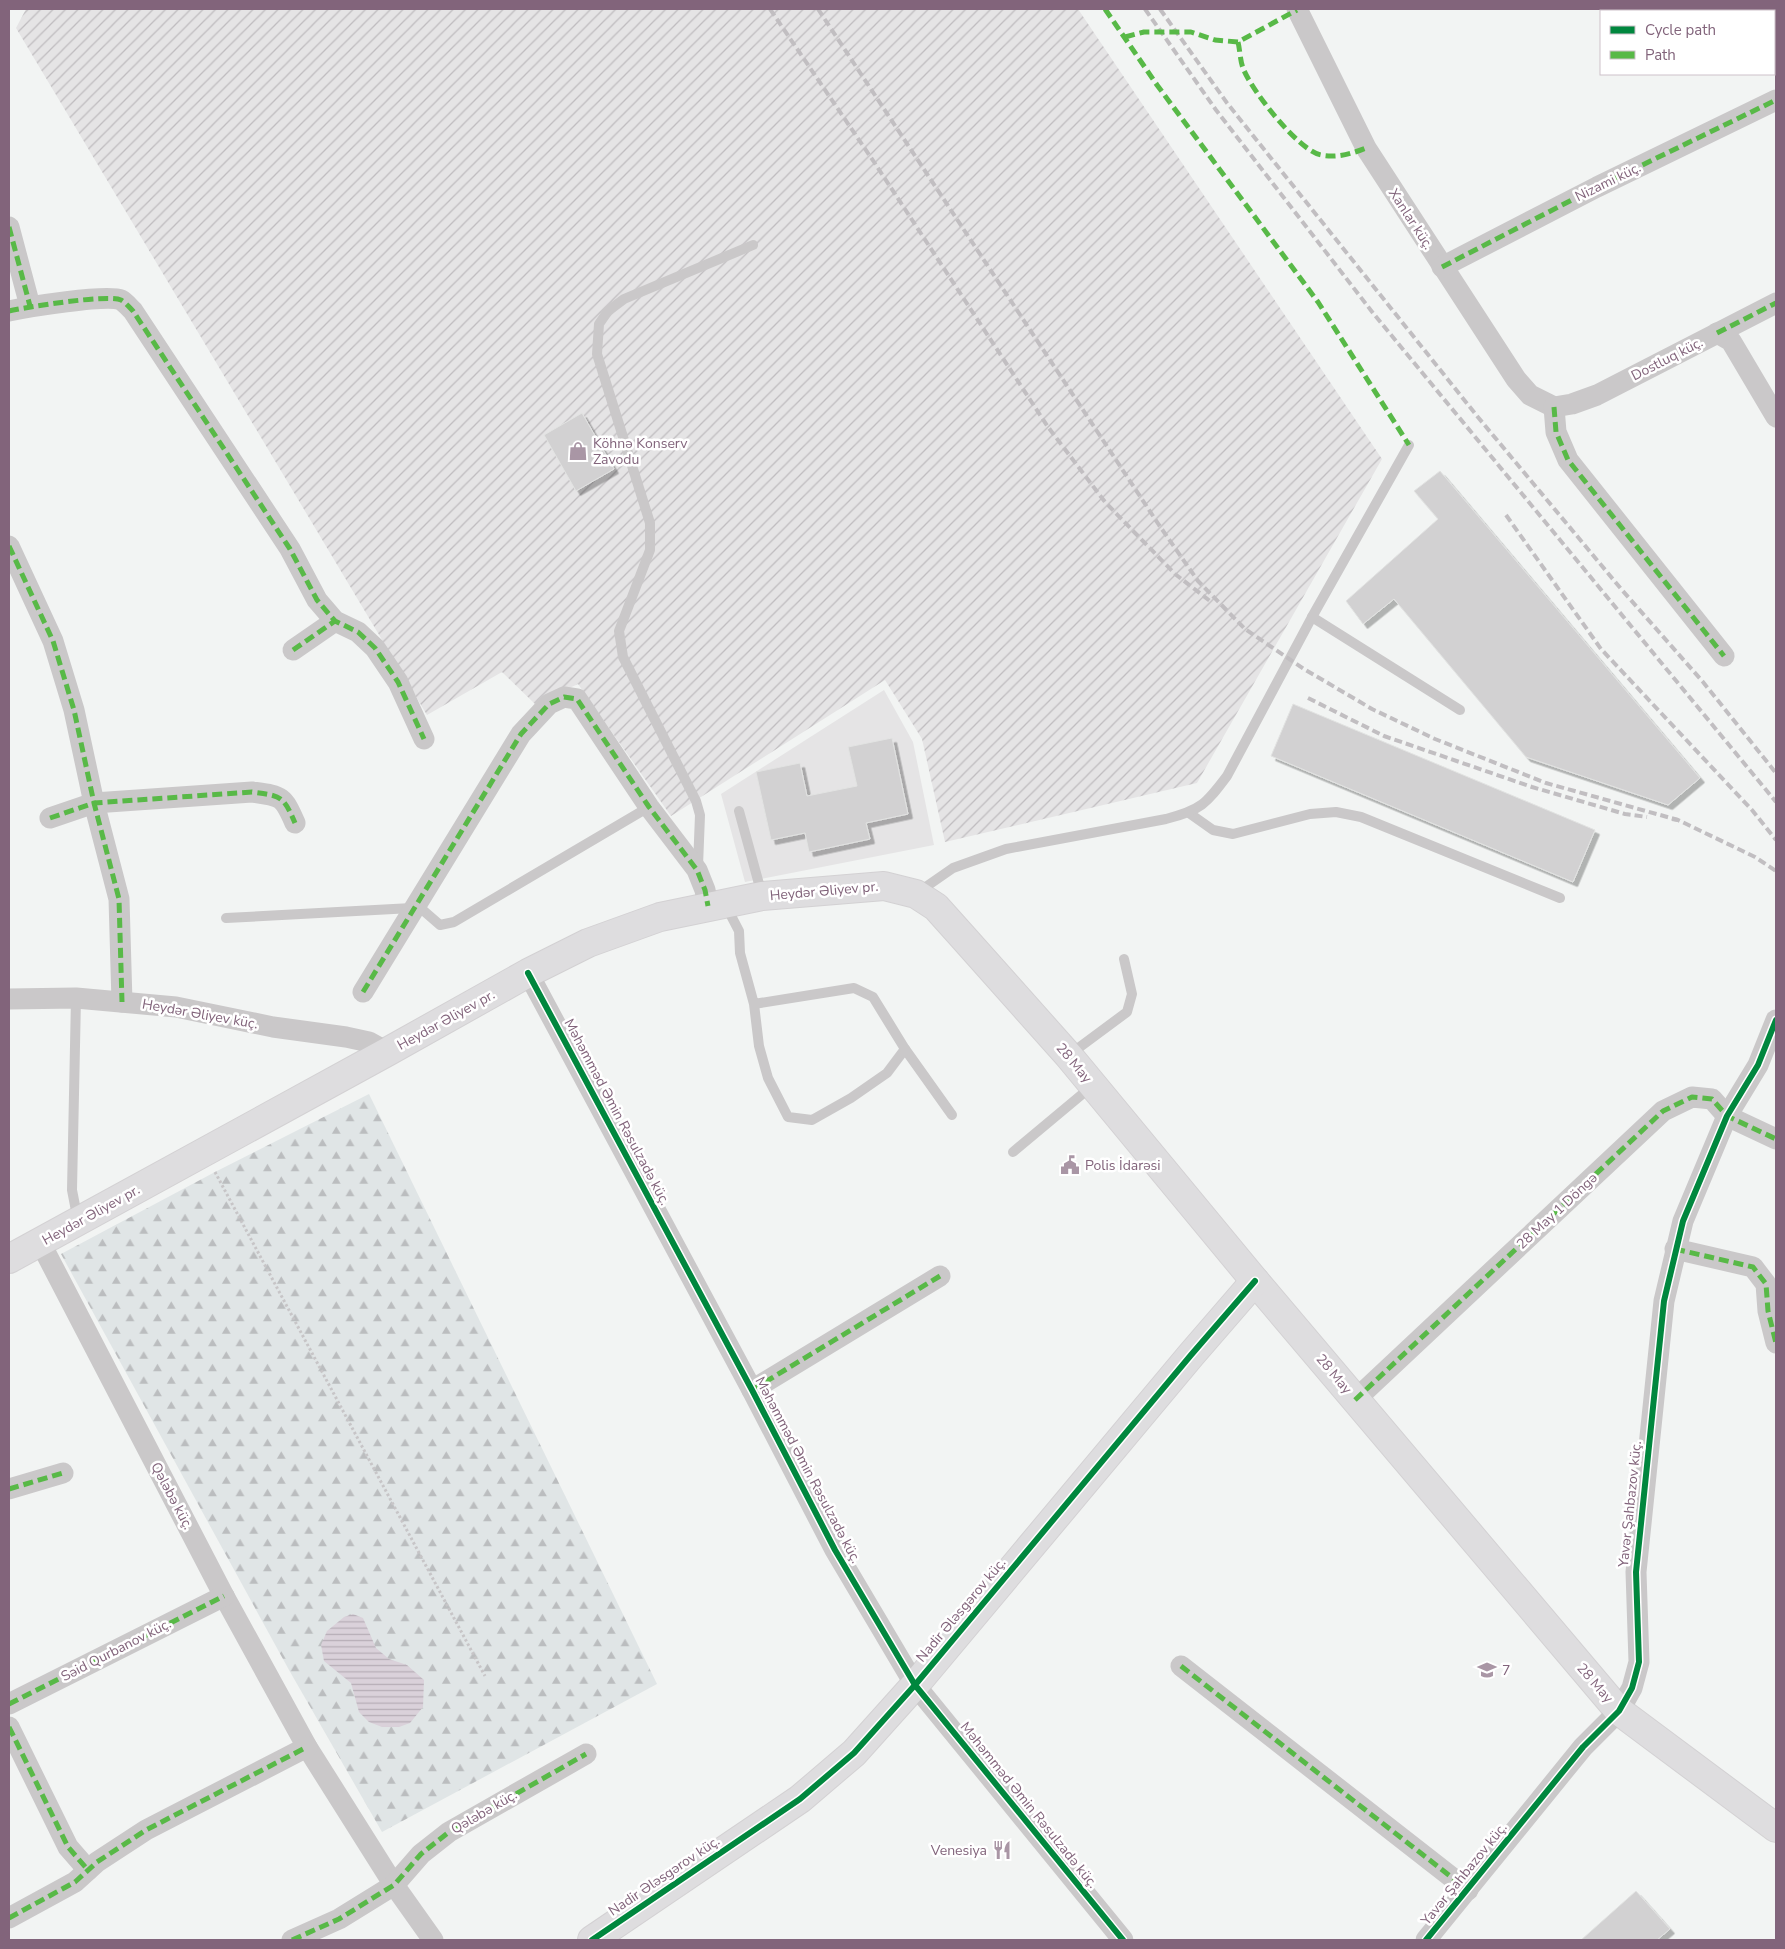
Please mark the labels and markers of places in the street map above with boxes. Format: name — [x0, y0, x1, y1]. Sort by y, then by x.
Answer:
place label: Köhnə Konserv Zavodu — [593, 434, 688, 469]
shop icon: Köhnə Konserv Zavodu — [567, 440, 589, 462]
public building icon: Polis İdarəsi — [1059, 1154, 1081, 1176]
place label: Polis İdarəsi — [1085, 1156, 1161, 1175]
school or university icon: 7 — [1476, 1659, 1498, 1681]
place label: 7 — [1502, 1661, 1510, 1680]
restaurant icon: Venesiya — [991, 1839, 1013, 1861]
place label: Venesiya — [930, 1841, 987, 1860]

